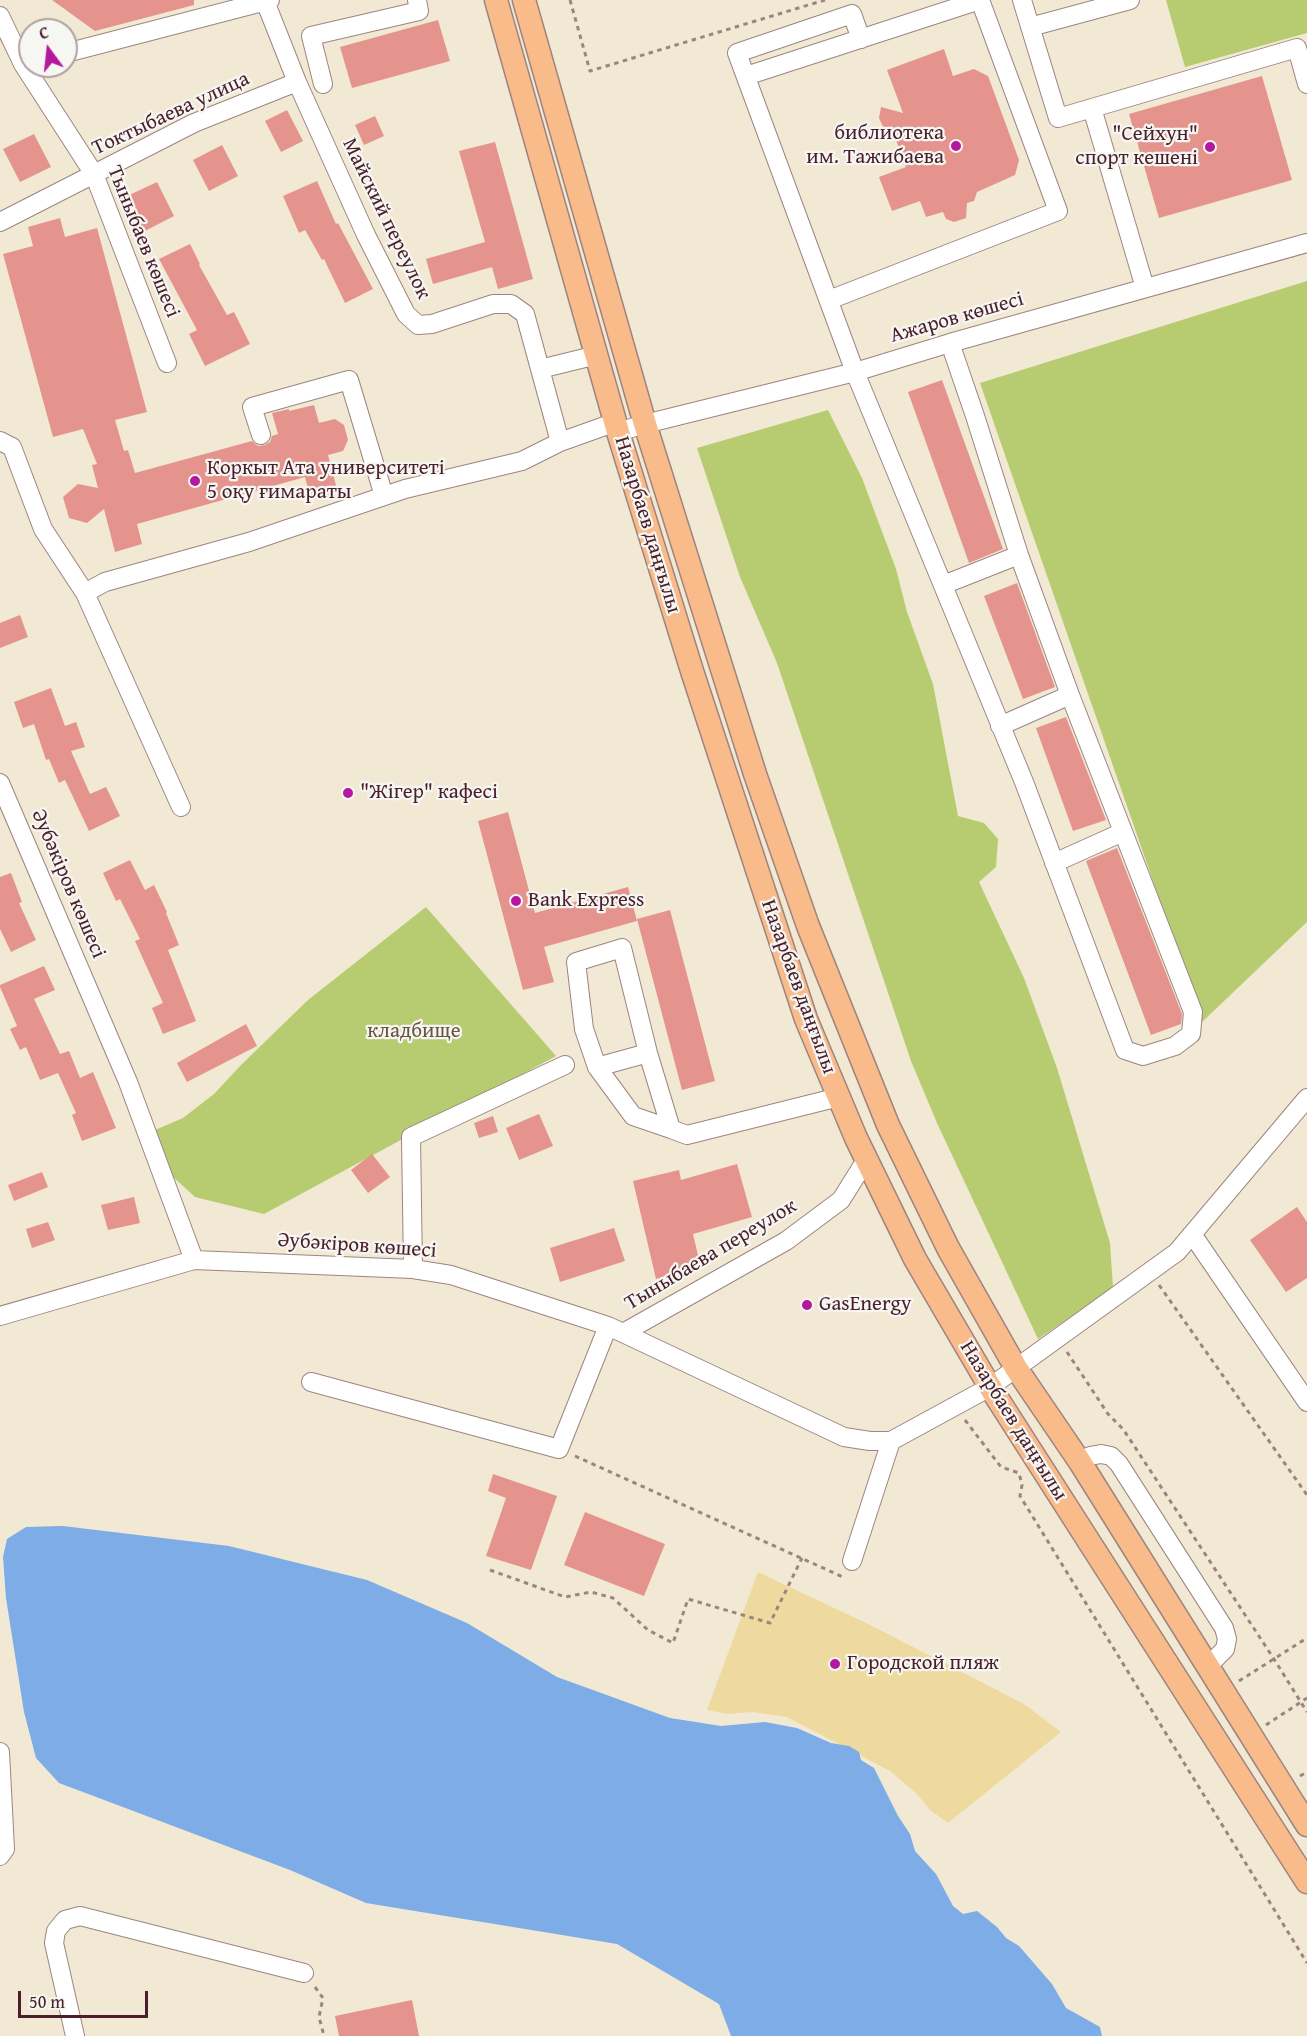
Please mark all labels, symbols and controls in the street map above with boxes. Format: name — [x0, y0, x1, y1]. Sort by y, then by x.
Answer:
north arrow — [18, 18, 78, 78]
text: С — [36, 20, 51, 45]
street label: Токтыбаева улица — [88, 67, 254, 161]
place label: библиотека им. Тажибаева — [806, 121, 944, 171]
place label: "Сейхун" спорт кешені — [1075, 122, 1198, 172]
street label: Майский переулок — [336, 135, 436, 303]
marker: библиотека им. Тажибаева — [949, 139, 963, 153]
marker: "Сейхун" спорт кешені — [1203, 140, 1217, 154]
street label: Тыныбаев көшесі — [101, 162, 185, 322]
street label: Ажаров көшесі — [887, 287, 1027, 349]
street label: Назарбаев даңғылы — [608, 434, 686, 616]
place label: Коркыт Ата университеті 5 оқу ғимараты — [207, 456, 445, 506]
marker: Коркыт Ата университеті 5 оқу ғимараты — [188, 474, 202, 488]
place label: "Жігер" кафесі — [360, 780, 498, 806]
marker: "Жігер" кафесі — [341, 786, 355, 800]
street label: Әубәкіров көшесі — [25, 806, 111, 962]
place label: Bank Express — [528, 888, 644, 914]
marker: Bank Express — [509, 894, 523, 908]
street label: Назарбаев даңғылы — [755, 896, 841, 1078]
park label: кладбище — [367, 1019, 461, 1045]
street label: Тыныбаева переулок — [621, 1194, 801, 1316]
street label: Әубәкіров көшесі — [277, 1228, 437, 1264]
place label: GasEnergy — [819, 1292, 911, 1318]
marker: GasEnergy — [800, 1298, 814, 1312]
street label: Назарбаев даңғылы — [954, 1336, 1072, 1506]
place label: Городской пляж — [847, 1651, 999, 1677]
marker: Городской пляж — [828, 1657, 842, 1671]
scale bar — [21, 1979, 152, 2017]
text: 50 m — [29, 1988, 65, 2015]

